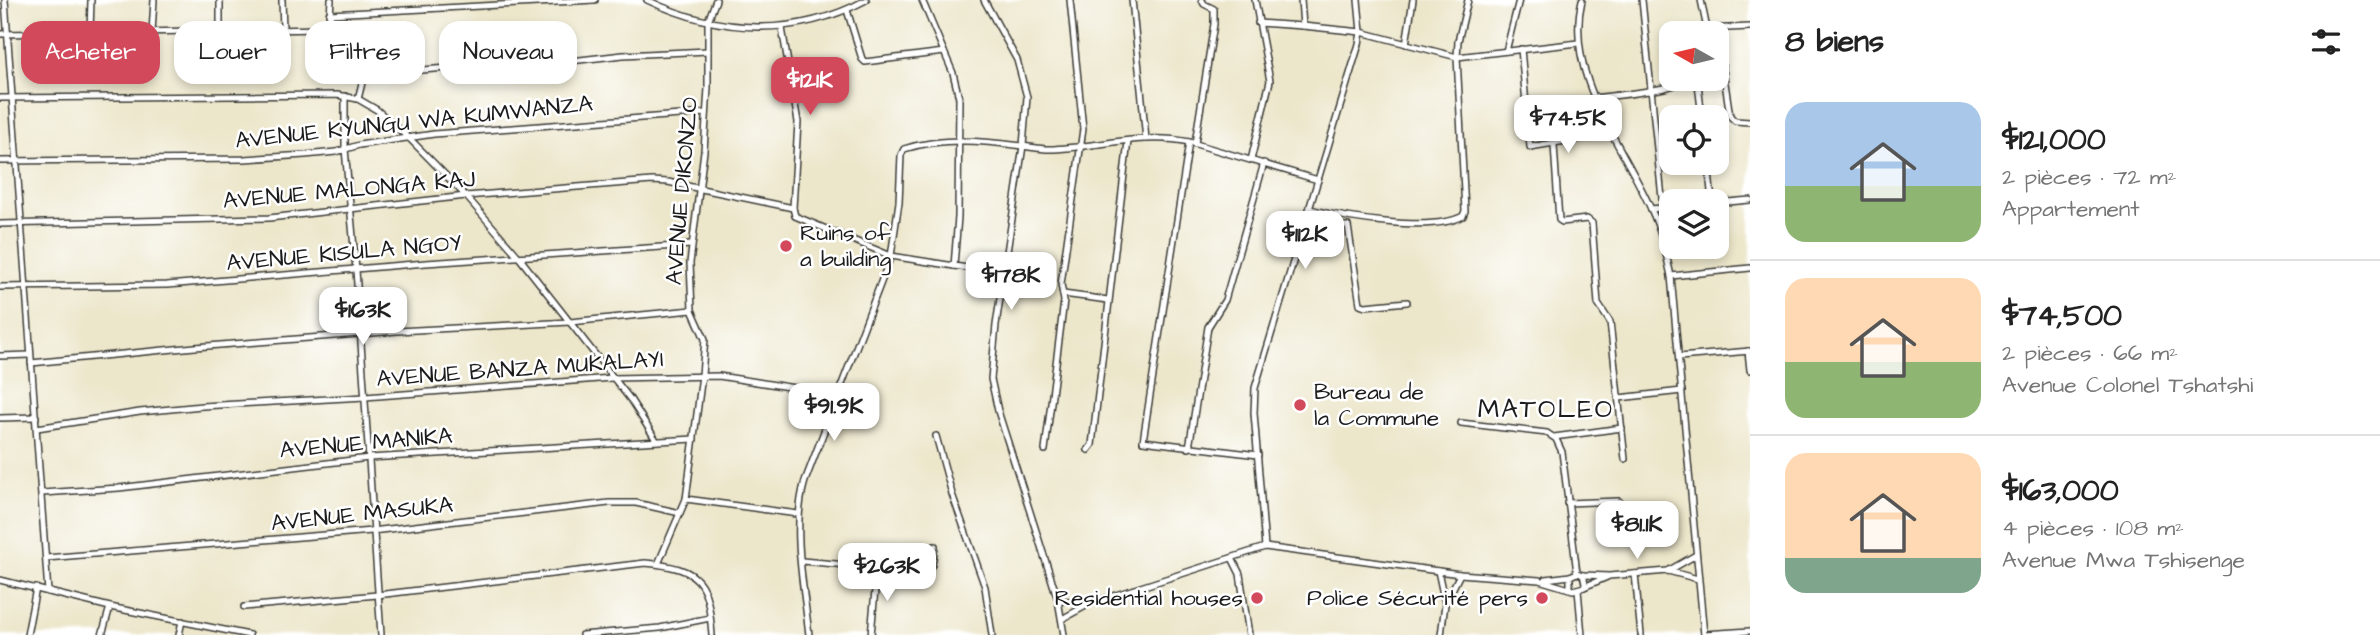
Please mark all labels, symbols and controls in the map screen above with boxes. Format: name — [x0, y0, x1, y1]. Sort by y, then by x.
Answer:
chip: Acheter — [21, 21, 160, 84]
chip: Louer — [174, 21, 291, 84]
chip: Filtres — [305, 21, 425, 84]
chip: Nouveau — [439, 21, 577, 84]
north arrow — [1659, 21, 1729, 91]
map controls — [1659, 21, 1729, 259]
text: 8 biens — [1785, 21, 1884, 63]
icon: filters — [2307, 23, 2345, 61]
pin: $121K — [761, 58, 859, 117]
text: $121K — [787, 64, 833, 96]
street label: AVENUE KYUNGU WA KUMWANZA — [234, 87, 595, 157]
street label: AVENUE DIKONZO — [658, 96, 706, 286]
pin: $74.5K — [1511, 96, 1625, 155]
text: $74.5K — [1530, 102, 1606, 134]
button: locate — [1659, 105, 1729, 175]
text: $121,000 — [2002, 119, 2106, 161]
icon: home — [1841, 130, 1925, 214]
text: 2 pièces · 72 m² — [2002, 161, 2176, 193]
street label: AVENUE MALONGA KAJ — [222, 163, 476, 217]
button: layers — [1659, 189, 1729, 259]
text: Appartement — [2002, 193, 2140, 225]
pin: $112K — [1256, 212, 1354, 271]
place label: Ruins of a building — [800, 217, 891, 276]
text: $112K — [1282, 218, 1328, 250]
street label: AVENUE KISULA NGOY — [225, 227, 463, 279]
marker: Ruins of a building — [778, 238, 794, 254]
pin: $178K — [962, 252, 1060, 312]
text: $178K — [982, 259, 1040, 291]
pin: $163K — [314, 288, 412, 347]
text: $163K — [335, 294, 391, 326]
text: $74,500 — [2002, 295, 2122, 337]
icon: home — [1841, 306, 1925, 390]
text: 2 pièces · 66 m² — [2002, 337, 2178, 369]
street label: AVENUE BANZA MUKALAYI — [376, 343, 664, 395]
text: Avenue Colonel Tshatshi — [2002, 369, 2253, 401]
place label: Bureau de la Commune — [1314, 376, 1439, 434]
pin: $91.9K — [777, 384, 891, 443]
text: $91.9K — [804, 390, 864, 422]
district label: MATOLEO — [1478, 391, 1614, 427]
marker: Bureau de la Commune — [1292, 397, 1308, 413]
street label: AVENUE MANIKA — [278, 419, 454, 466]
text: $163,000 — [2002, 470, 2119, 512]
icon: home — [1841, 481, 1925, 565]
street label: AVENUE MASUKA — [269, 488, 455, 539]
pin: $81.1K — [1580, 502, 1694, 561]
text: $81.1K — [1612, 508, 1662, 540]
text: 4 pièces · 108 m² — [2002, 512, 2184, 544]
pin: $263K — [838, 544, 936, 603]
text: Avenue Mwa Tshisenge — [2002, 544, 2245, 576]
text: $263K — [854, 550, 920, 582]
place label: Residential houses — [1055, 582, 1243, 614]
place label: Police Sécurité pers — [1307, 582, 1528, 614]
marker: Residential houses — [1249, 590, 1265, 606]
marker: Police Sécurité pers — [1534, 590, 1550, 606]

